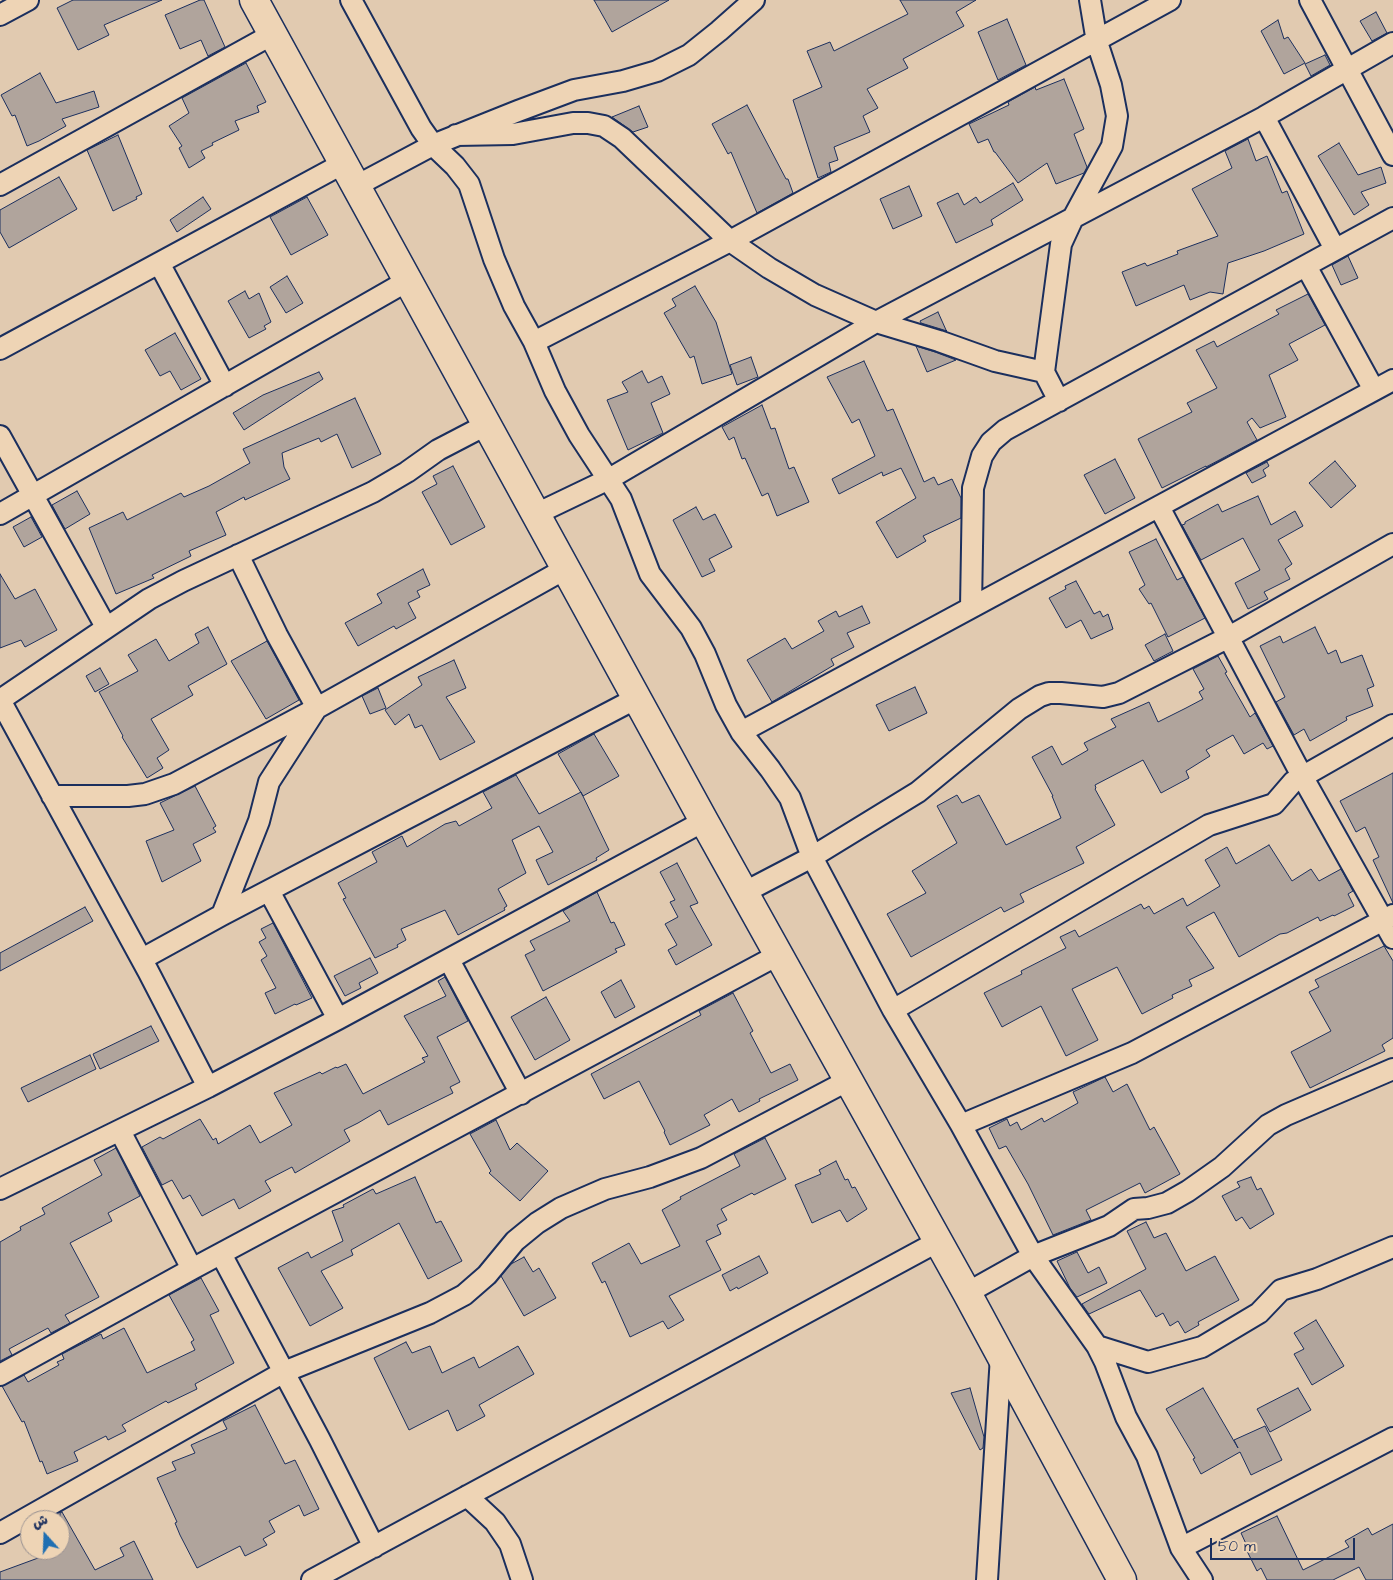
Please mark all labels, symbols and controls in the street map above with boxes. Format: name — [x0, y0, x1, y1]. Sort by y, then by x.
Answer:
north arrow — [20, 1510, 70, 1560]
text: ش — [30, 1510, 51, 1534]
scale bar — [1213, 1528, 1358, 1560]
text: 50 m — [1218, 1536, 1256, 1557]

